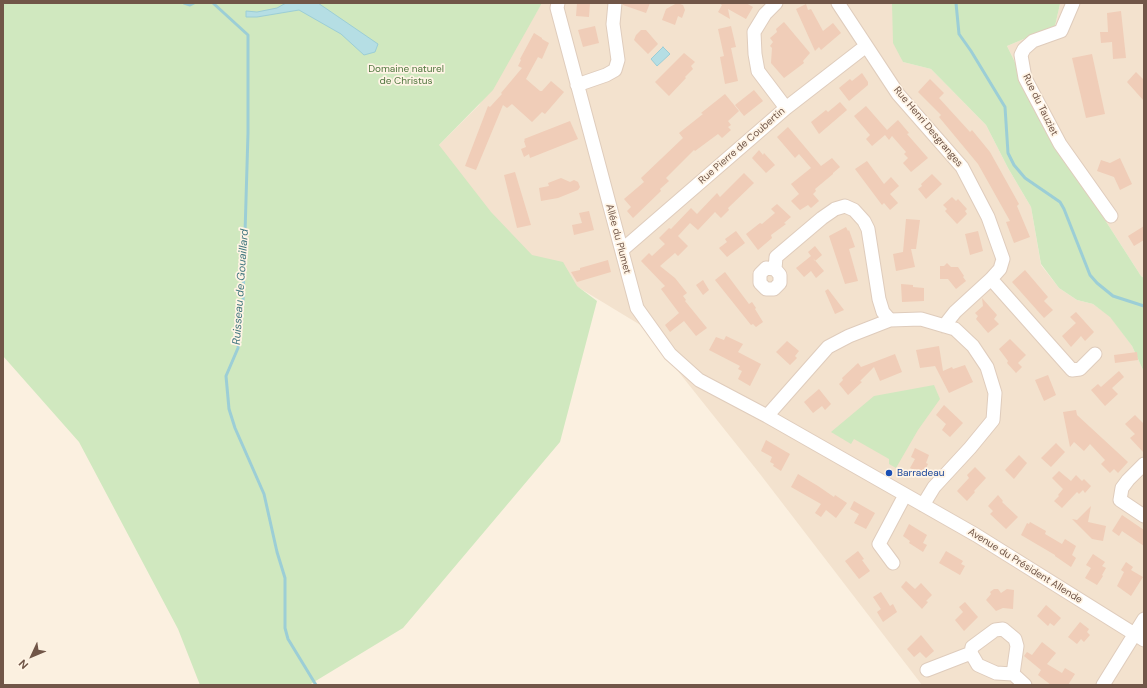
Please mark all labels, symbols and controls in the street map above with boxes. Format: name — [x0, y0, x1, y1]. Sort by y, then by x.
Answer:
park label: Domaine naturel de Christus — [368, 63, 444, 86]
street label: Rue du Tauziet — [1020, 72, 1060, 138]
street label: Rue Henri Desgranges — [891, 84, 965, 170]
street label: Rue Pierre de Coubertin — [696, 105, 788, 187]
street label: Allée du Plumet — [603, 203, 633, 275]
water label: Ruisseau de Gouaillard — [230, 229, 252, 345]
place label: Barradeau — [897, 467, 944, 479]
marker: Barradeau — [884, 468, 894, 478]
street label: Avenue du Président Allende — [966, 526, 1084, 606]
north arrow — [12, 636, 52, 676]
text: N — [16, 657, 31, 672]

